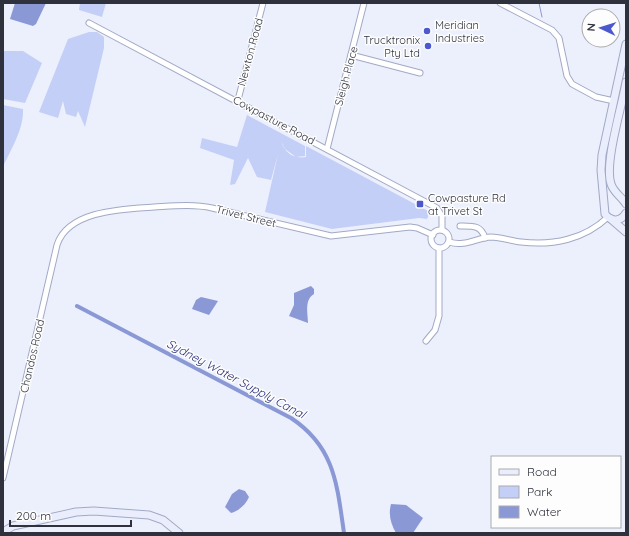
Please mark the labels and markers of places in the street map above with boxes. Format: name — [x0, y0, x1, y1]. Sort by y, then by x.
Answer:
place label: Meridian Industries — [435, 18, 484, 45]
marker: Meridian Industries — [422, 26, 432, 36]
place label: Trucktronix Pty Ltd — [364, 33, 420, 60]
marker: Trucktronix Pty Ltd — [423, 41, 433, 51]
place label: Cowpasture Rd at Trivet St — [428, 191, 506, 218]
marker: Cowpasture Rd at Trivet St — [415, 199, 425, 209]

